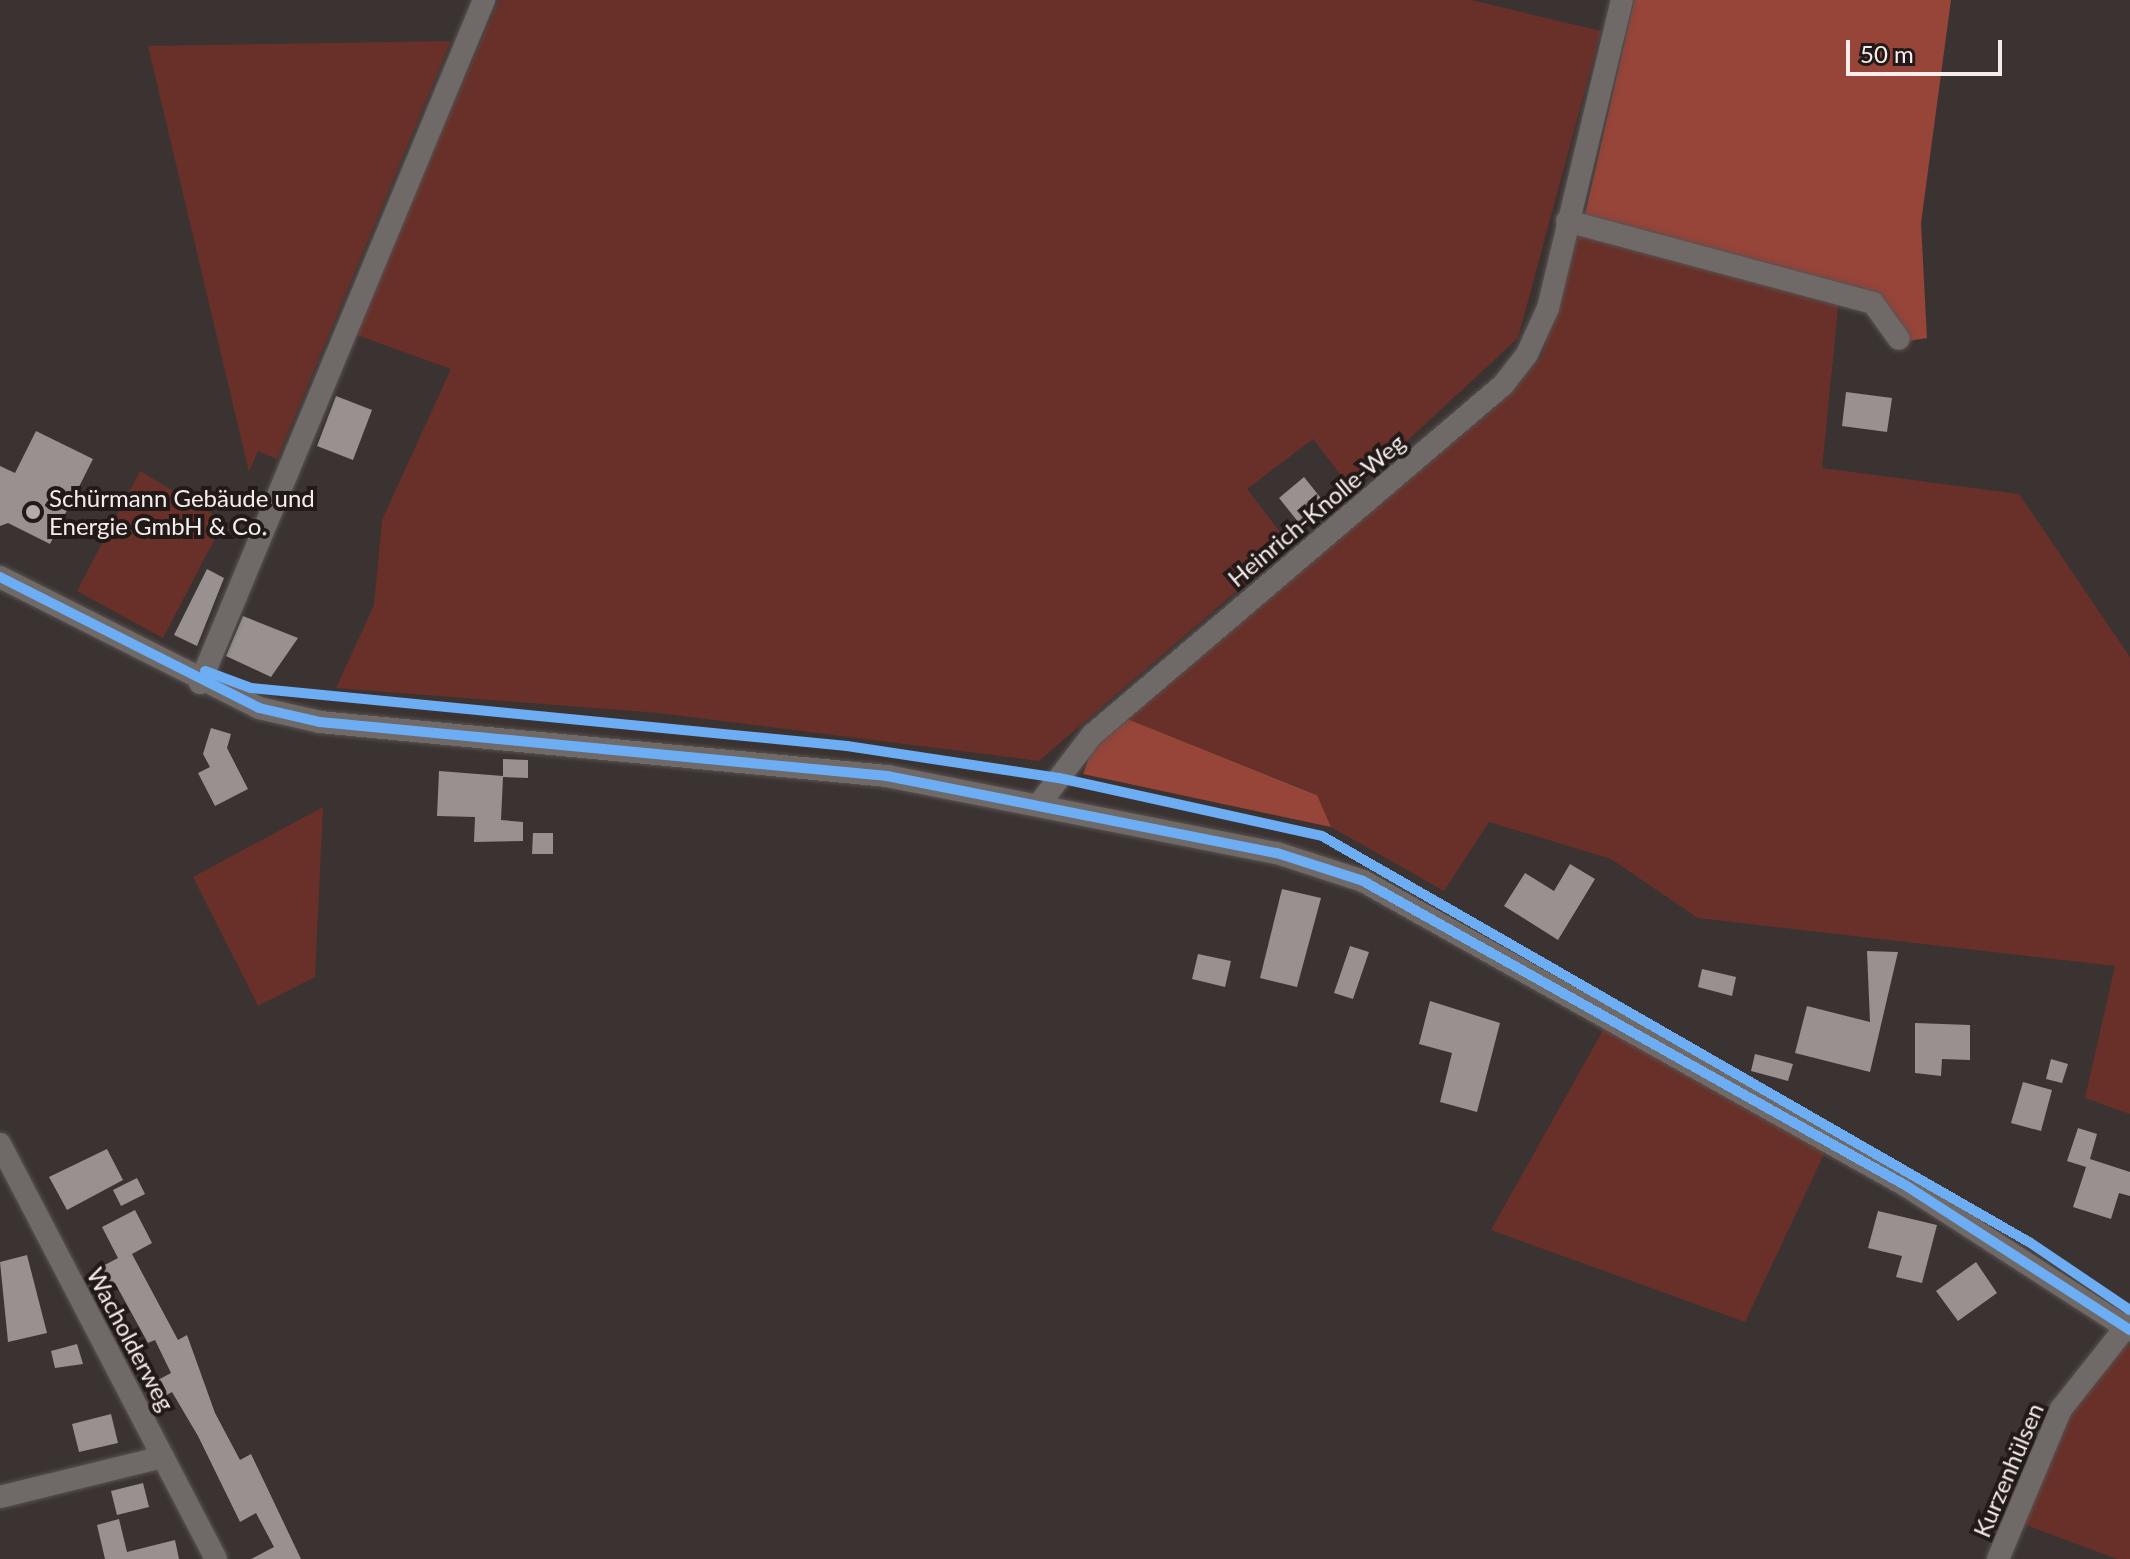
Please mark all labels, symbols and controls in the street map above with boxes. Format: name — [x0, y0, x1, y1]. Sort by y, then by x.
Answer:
scale bar — [1850, 24, 2006, 74]
text: 50 m — [1860, 39, 1914, 68]
street label: Heinrich-Knolle-Weg — [1222, 428, 1410, 592]
place label: Schürmann Gebäude und Energie GmbH & Co. — [49, 484, 315, 540]
marker: Schürmann Gebäude und Energie GmbH & Co. — [24, 503, 42, 521]
street label: Wacholderweg — [81, 1262, 181, 1416]
street label: Kurzenhülsen — [1967, 1399, 2049, 1541]

